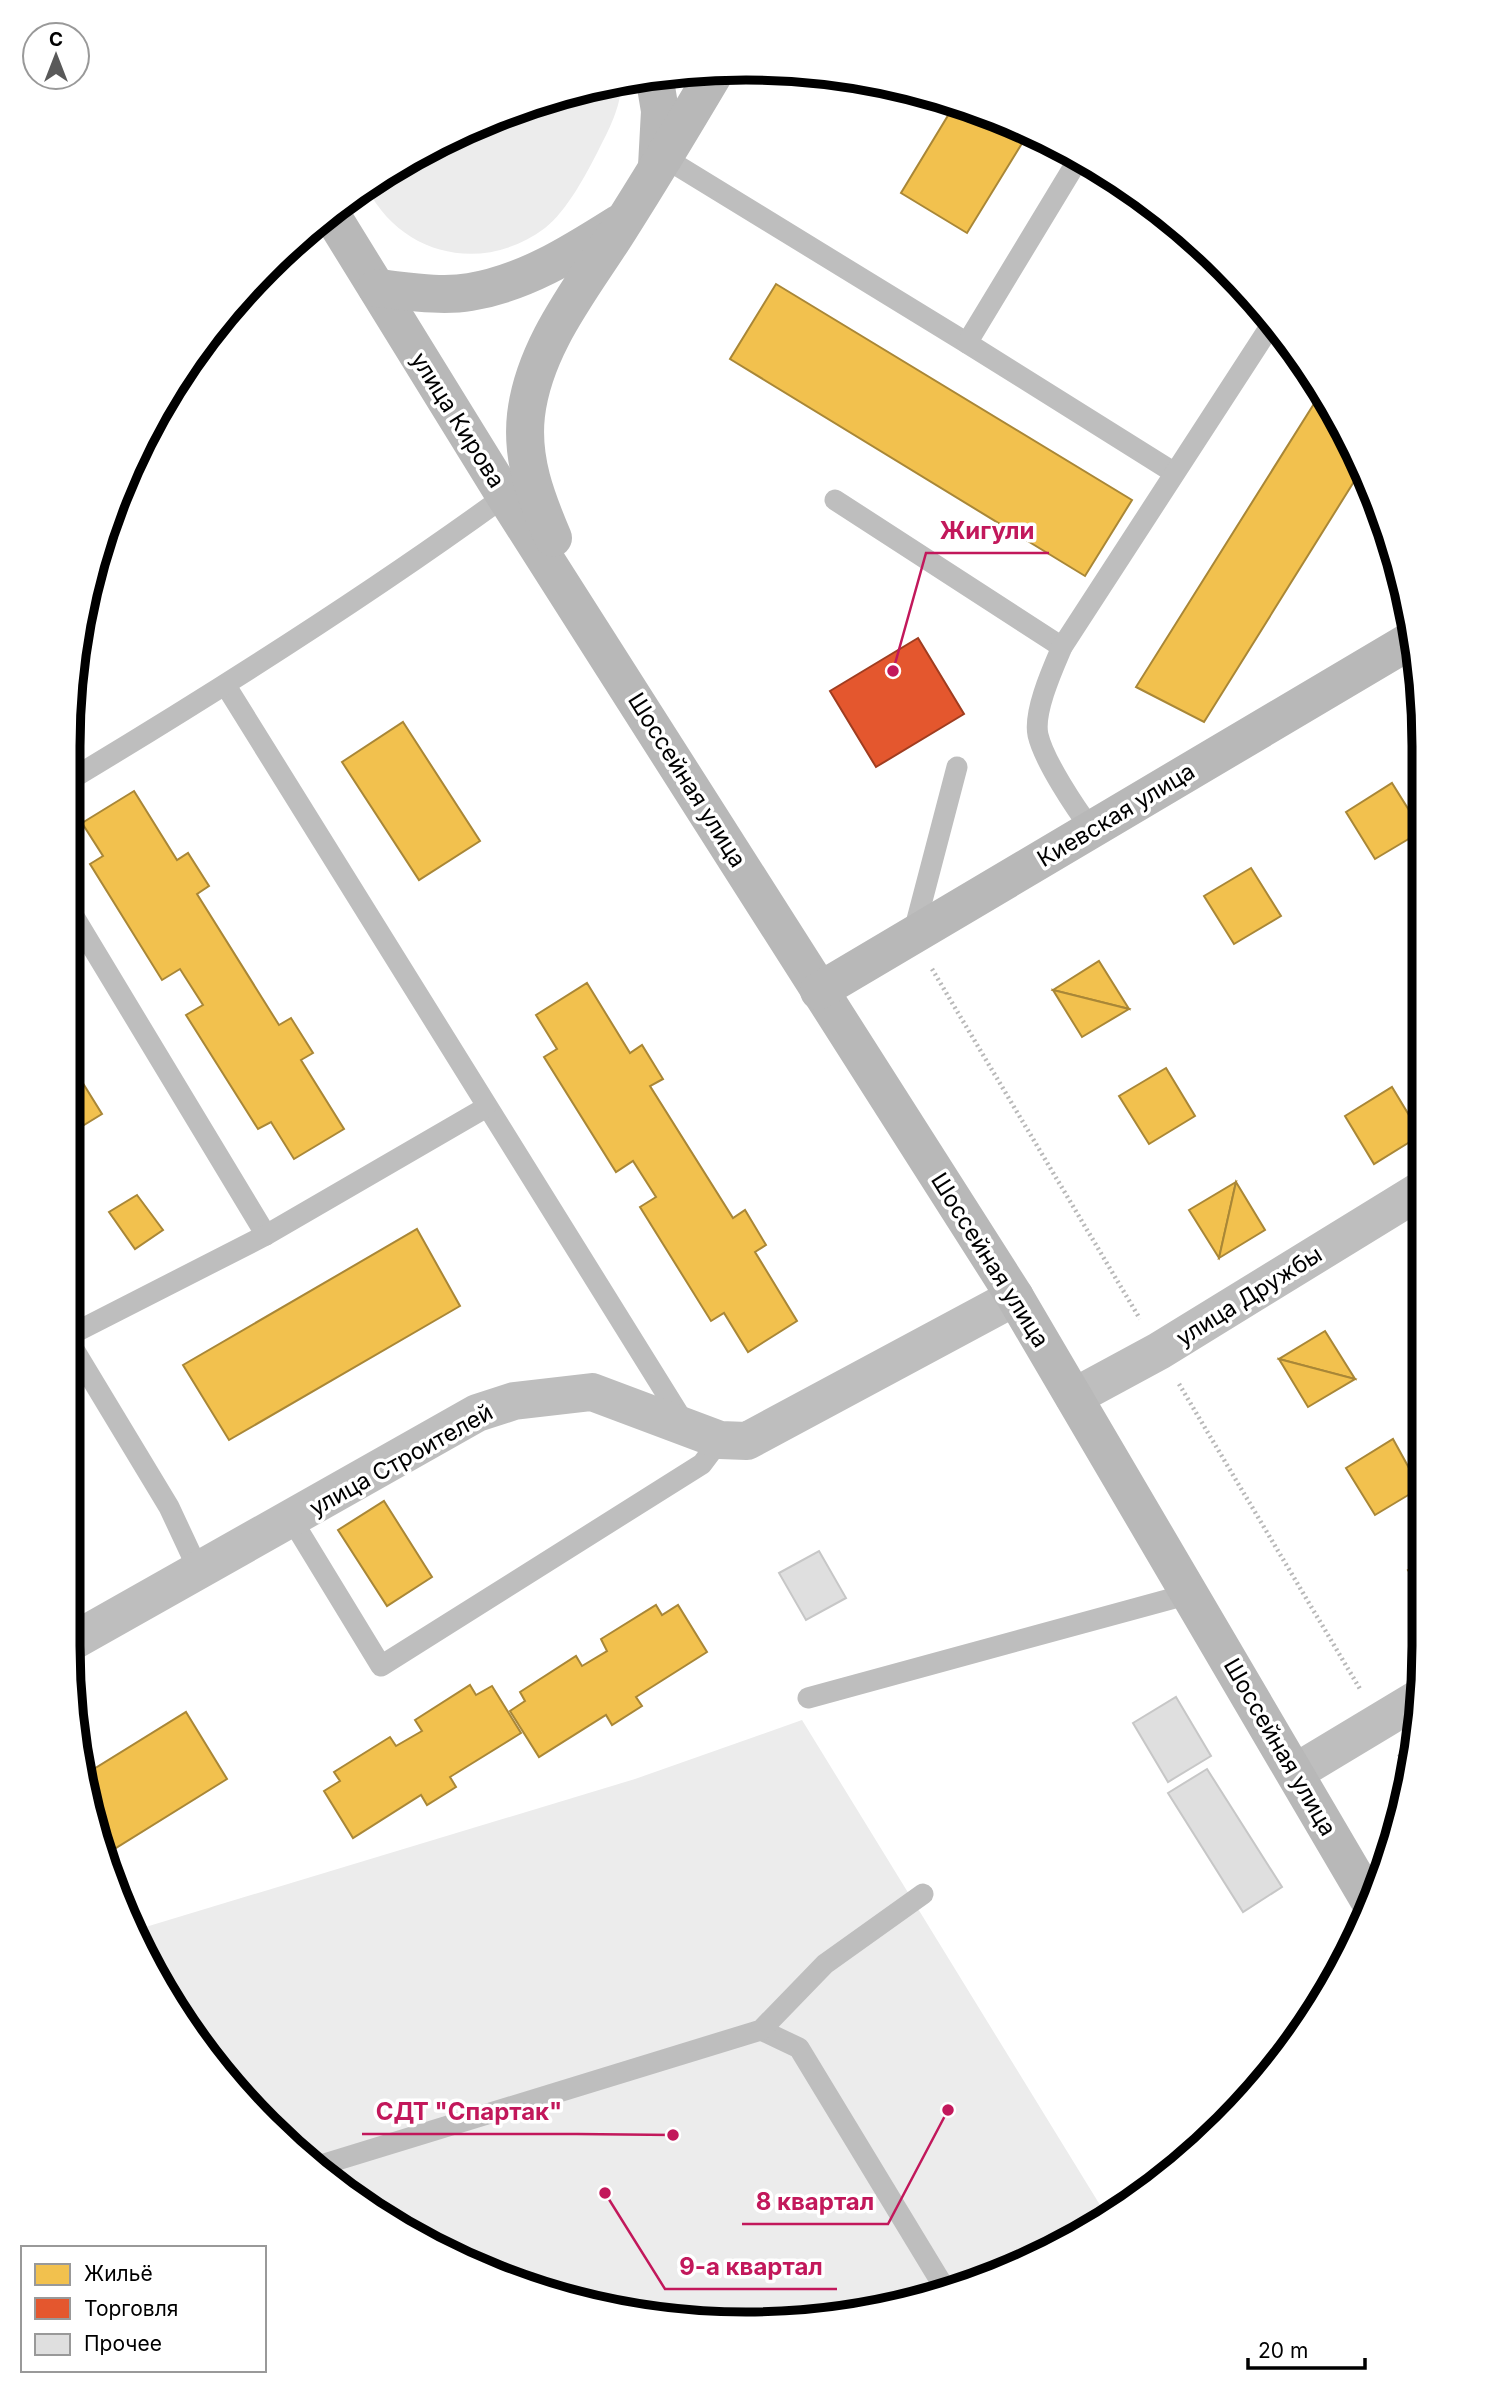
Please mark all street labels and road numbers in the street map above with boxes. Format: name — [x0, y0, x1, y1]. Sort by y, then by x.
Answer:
street label: улица Кирова — [405, 347, 511, 493]
street label: Шоссейная улица — [622, 688, 752, 872]
street label: Киевская улица — [1032, 757, 1200, 873]
street label: Шоссейная улица — [925, 1168, 1055, 1352]
street label: улица Дружбы — [1171, 1240, 1327, 1352]
street label: улица Строителей — [304, 1398, 498, 1522]
street label: Шоссейная улица — [1218, 1653, 1342, 1841]

